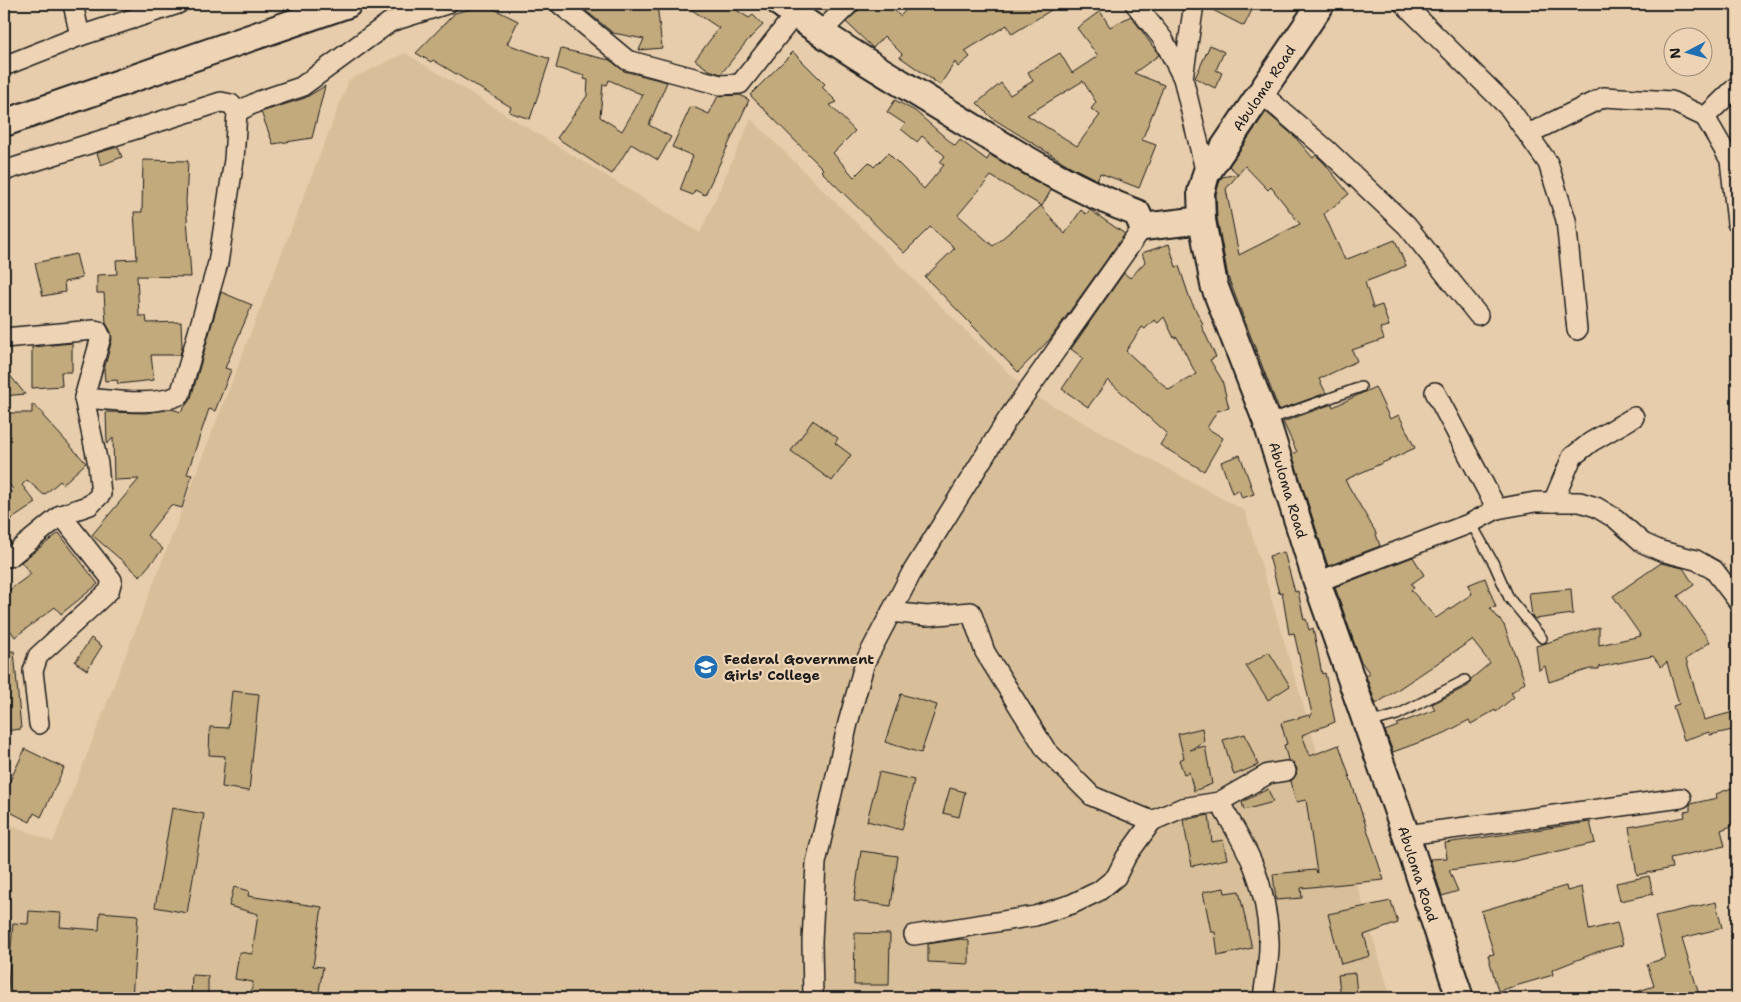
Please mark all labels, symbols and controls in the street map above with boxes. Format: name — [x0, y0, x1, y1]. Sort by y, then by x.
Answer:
north arrow — [1664, 28, 1714, 78]
street label: Abuloma Road — [1229, 42, 1299, 134]
text: N — [1666, 47, 1685, 60]
street label: Abuloma Road — [1265, 440, 1311, 540]
place label: Federal Government Girls' College — [724, 650, 874, 684]
school or university icon: Federal Government Girls' College — [693, 654, 719, 680]
street label: Abuloma Road — [1394, 824, 1442, 924]

